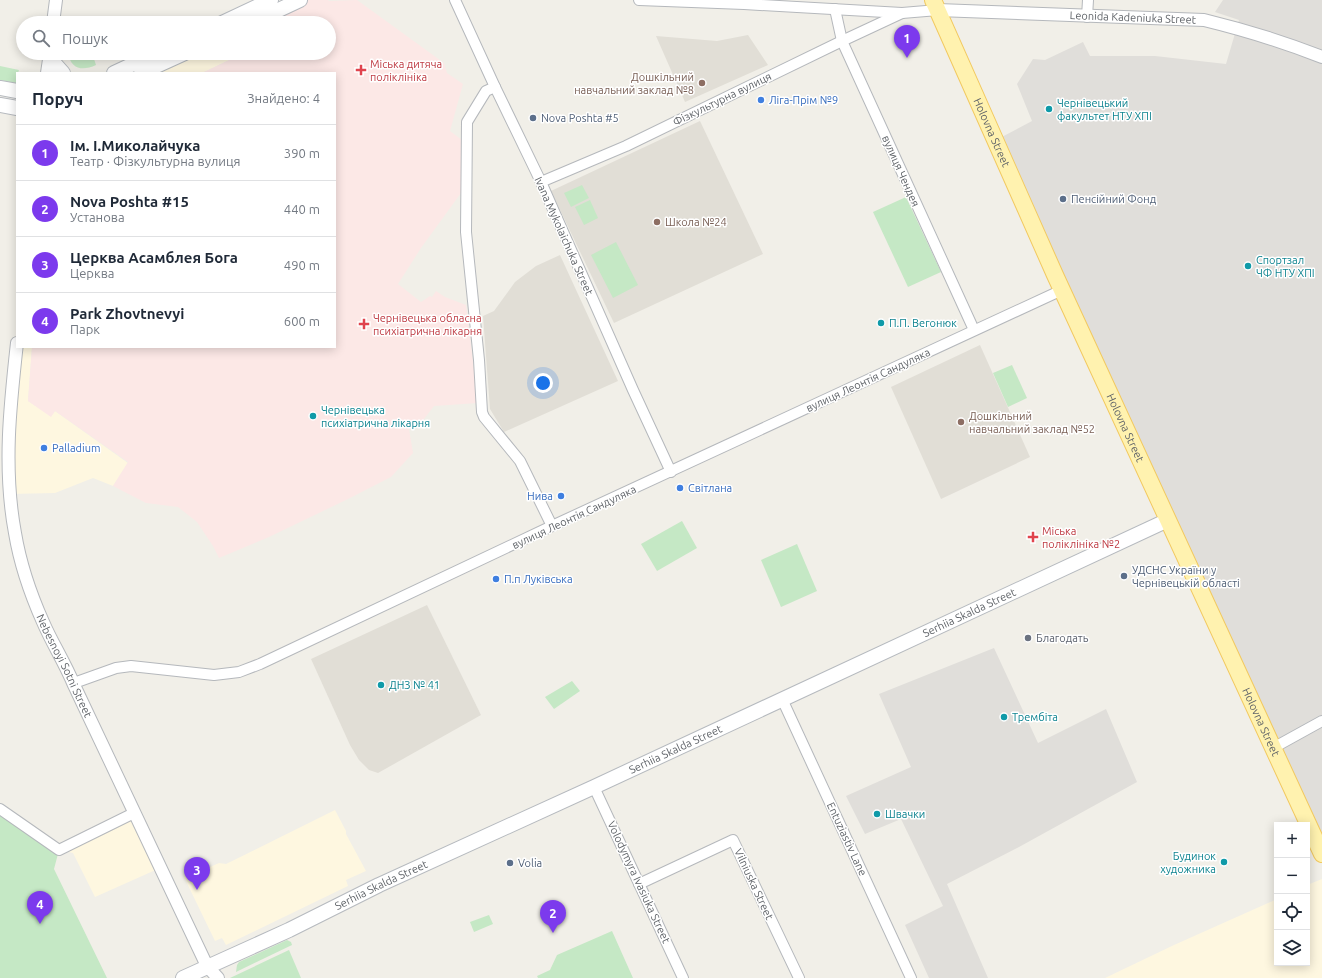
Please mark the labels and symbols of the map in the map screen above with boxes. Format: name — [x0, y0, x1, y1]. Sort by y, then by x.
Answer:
street label: Leonida Kadeniuka Street — [1070, 9, 1197, 26]
pin: 1 — [894, 25, 920, 58]
place label: Міська дитяча поліклініка — [370, 58, 442, 83]
marker: Міська дитяча поліклініка — [355, 64, 367, 76]
street label: Фізкультурна вулиця — [671, 70, 773, 128]
place label: Дошкільний навчальний заклад №8 — [574, 71, 694, 96]
marker: Дошкільний навчальний заклад №8 — [697, 78, 707, 88]
place label: Ліга-Прім №9 — [769, 94, 838, 106]
marker: Ліга-Прім №9 — [756, 95, 766, 105]
street label: Holovna Street — [971, 96, 1013, 169]
place label: Чернівецький факультет НТУ ХПІ — [1057, 97, 1152, 122]
marker: Чернівецький факультет НТУ ХПІ — [1044, 104, 1054, 114]
place label: Nova Poshta #5 — [541, 112, 619, 124]
marker: Nova Poshta #5 — [528, 113, 538, 123]
street label: вулиця Чендея — [880, 134, 922, 208]
street label: Ivana Mykolaichuka Street — [532, 175, 596, 298]
place label: Пенсійний Фонд — [1071, 193, 1157, 205]
marker: Пенсійний Фонд — [1058, 194, 1068, 204]
place label: Школа №24 — [665, 216, 727, 228]
marker: Школа №24 — [652, 217, 662, 227]
place label: Спортзал ЧФ НТУ ХПІ — [1256, 254, 1315, 279]
marker: Спортзал ЧФ НТУ ХПІ — [1243, 261, 1253, 271]
place label: Чернівецька обласна психіатрична лікарня — [373, 312, 482, 337]
place label: П.П. Вегонюк — [889, 317, 957, 329]
marker: Чернівецька обласна психіатрична лікарня — [358, 318, 370, 330]
marker: П.П. Вегонюк — [876, 318, 886, 328]
street label: вулиця Леонтія Сандуляка — [804, 346, 932, 414]
your location — [533, 373, 553, 393]
street label: Holovna Street — [1104, 392, 1147, 464]
place label: Чернівецька психіатрична лікарня — [321, 404, 430, 429]
place label: Дошкільний навчальний заклад №52 — [969, 410, 1095, 435]
marker: Чернівецька психіатрична лікарня — [308, 411, 318, 421]
marker: Дошкільний навчальний заклад №52 — [956, 417, 966, 427]
place label: Palladium — [52, 442, 100, 454]
marker: Palladium — [39, 443, 49, 453]
place label: Світлана — [688, 482, 732, 494]
street label: вулиця Леонтія Сандуляка — [510, 483, 638, 551]
marker: Світлана — [675, 483, 685, 493]
place label: Нива — [527, 490, 553, 502]
marker: Нива — [556, 491, 566, 501]
place label: Міська поліклініка №2 — [1042, 525, 1120, 550]
marker: Міська поліклініка №2 — [1027, 531, 1039, 543]
place label: УДСНС України у Чернівецькій області — [1132, 564, 1240, 589]
marker: УДСНС України у Чернівецькій області — [1119, 571, 1129, 581]
place label: П.п Луківська — [504, 573, 573, 585]
marker: П.п Луківська — [491, 574, 501, 584]
street label: Serhiia Skalda Street — [921, 585, 1018, 639]
street label: Nebesnoyi Sotni Street — [34, 612, 95, 720]
place label: Благодать — [1036, 632, 1089, 644]
marker: Благодать — [1023, 633, 1033, 643]
place label: ДНЗ № 41 — [389, 679, 440, 691]
marker: ДНЗ № 41 — [376, 680, 386, 690]
street label: Holovna Street — [1240, 686, 1282, 759]
place label: Трембіта — [1012, 711, 1058, 723]
marker: Трембіта — [999, 712, 1009, 722]
street label: Serhiia Skalda Street — [627, 722, 724, 776]
street label: Entuziastiv Lane — [825, 800, 869, 878]
place label: Швачки — [885, 808, 925, 820]
marker: Швачки — [872, 809, 882, 819]
street label: Volodymyra Ivasiuka Street — [605, 819, 673, 946]
street label: Vilniuska Street — [732, 846, 776, 922]
place label: Будинок художника — [1160, 850, 1216, 875]
pin: 3 — [184, 857, 210, 890]
street label: Serhiia Skalda Street — [333, 857, 430, 912]
place label: Volia — [518, 857, 542, 869]
marker: Будинок художника — [1219, 857, 1229, 867]
marker: Volia — [505, 858, 515, 868]
pin: 4 — [27, 891, 53, 924]
pin: 2 — [540, 900, 566, 933]

